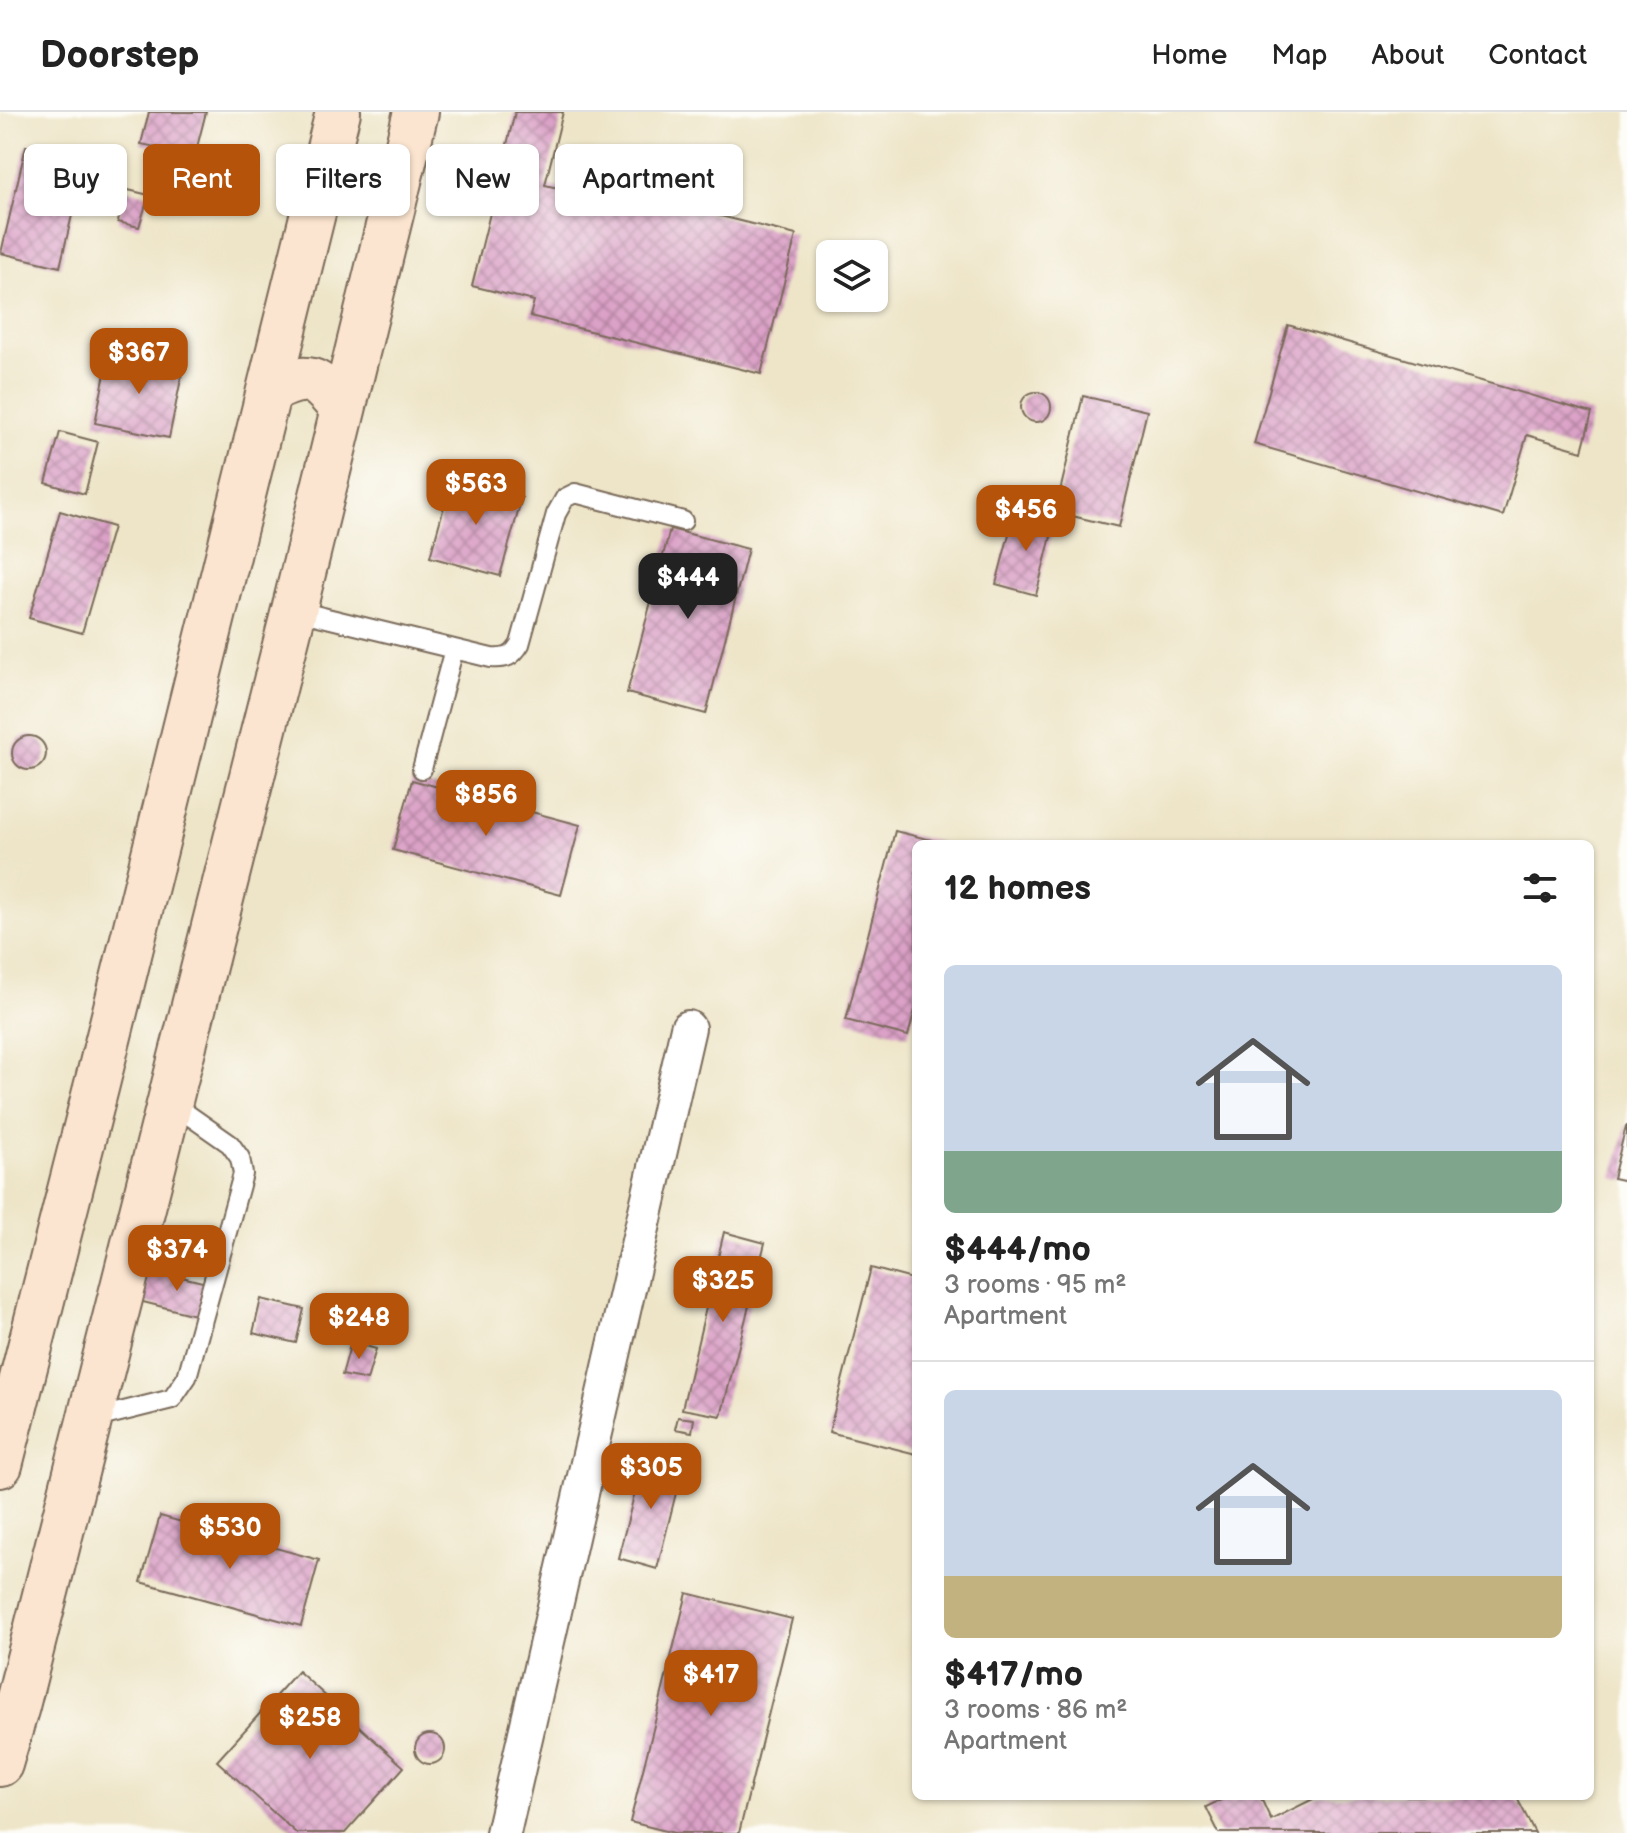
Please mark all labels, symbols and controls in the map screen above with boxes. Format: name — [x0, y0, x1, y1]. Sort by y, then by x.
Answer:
text: Doorstep — [40, 33, 199, 78]
text: Home — [1151, 39, 1227, 72]
text: Map — [1271, 39, 1328, 72]
text: About — [1372, 39, 1444, 72]
text: Contact — [1488, 39, 1587, 72]
chip: Buy — [24, 144, 127, 216]
chip: Rent — [143, 144, 260, 216]
chip: Filters — [276, 144, 410, 216]
chip: New — [426, 144, 539, 216]
chip: Apartment — [555, 144, 743, 216]
map controls — [816, 240, 888, 312]
button: layers — [816, 240, 888, 312]
pin: $367 — [92, 328, 186, 396]
text: $367 — [108, 338, 170, 369]
pin: $563 — [429, 459, 523, 527]
text: $563 — [444, 469, 508, 500]
pin: $456 — [979, 485, 1073, 553]
text: $456 — [994, 495, 1058, 526]
pin: $444 — [641, 553, 735, 621]
text: $444 — [656, 563, 720, 594]
pin: $856 — [439, 770, 533, 838]
text: $856 — [454, 780, 518, 811]
icon: filters — [1518, 866, 1562, 910]
text: 12 homes — [944, 868, 1091, 909]
icon: home — [1181, 1017, 1325, 1161]
pin: $374 — [130, 1225, 224, 1293]
text: $444/mo — [944, 1229, 1091, 1270]
text: $374 — [146, 1235, 208, 1266]
pin: $325 — [676, 1256, 770, 1324]
text: $325 — [692, 1266, 754, 1297]
text: 3 rooms · 95 m² — [944, 1270, 1126, 1301]
pin: $248 — [312, 1293, 406, 1361]
text: Apartment — [944, 1301, 1067, 1332]
text: $248 — [328, 1303, 390, 1334]
icon: home — [1181, 1442, 1325, 1586]
pin: $305 — [604, 1443, 698, 1511]
text: $305 — [619, 1453, 683, 1484]
pin: $530 — [183, 1503, 277, 1571]
text: $530 — [198, 1513, 262, 1544]
pin: $417 — [664, 1650, 758, 1718]
text: $417/mo — [944, 1654, 1083, 1695]
text: $417 — [682, 1660, 740, 1691]
pin: $258 — [263, 1693, 357, 1761]
text: 3 rooms · 86 m² — [944, 1695, 1128, 1726]
text: $258 — [278, 1703, 342, 1734]
text: Apartment — [944, 1726, 1067, 1757]

